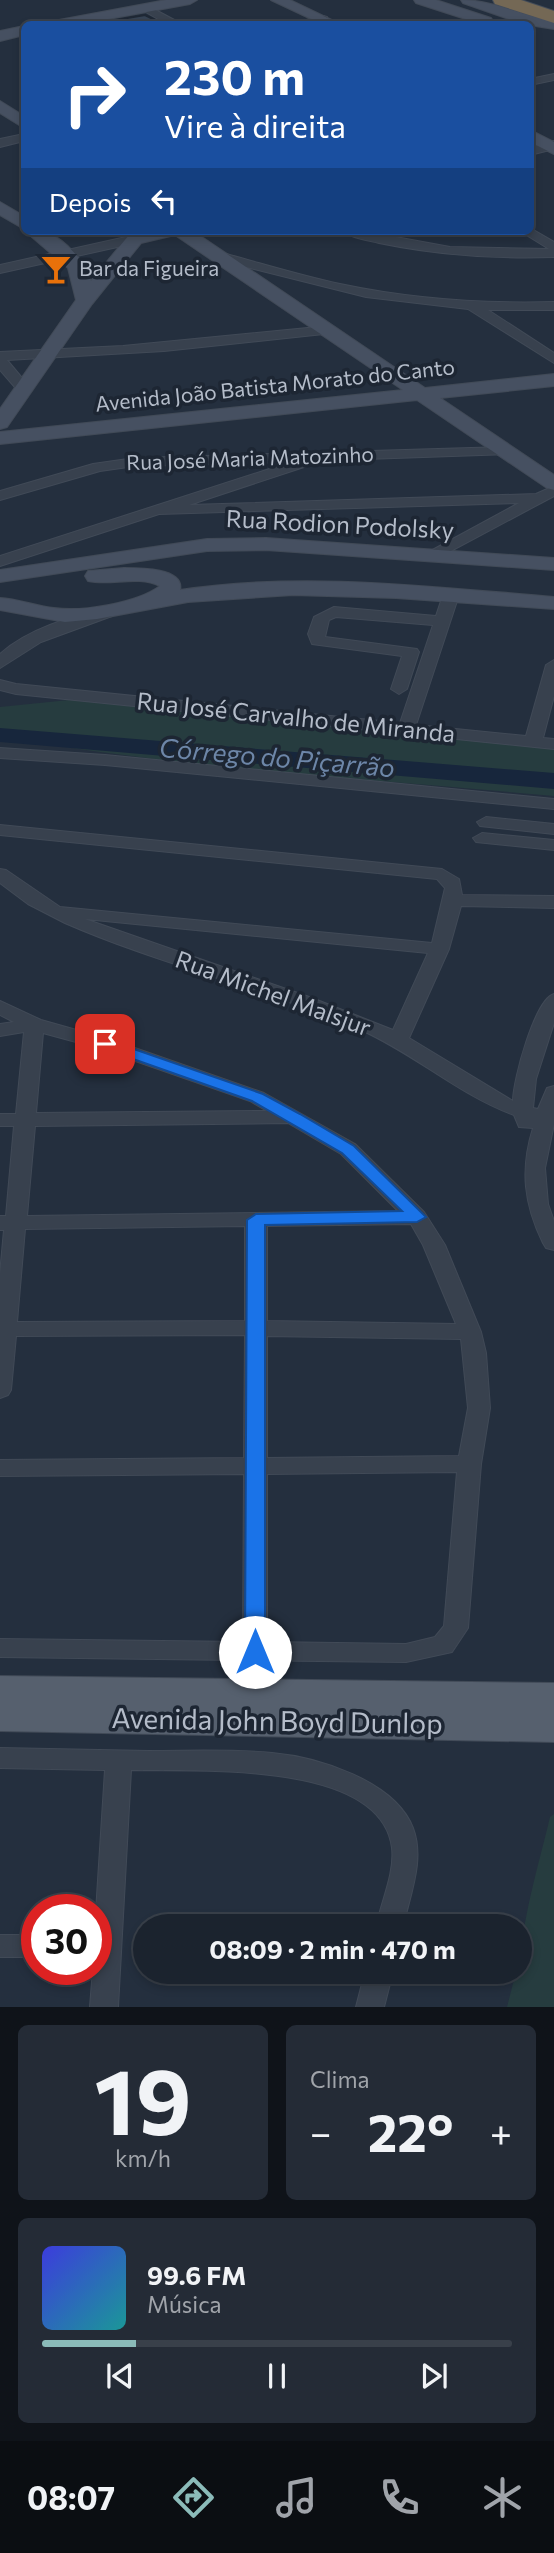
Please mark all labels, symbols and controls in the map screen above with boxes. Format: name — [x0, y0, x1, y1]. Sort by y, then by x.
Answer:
text: 230 m — [164, 45, 305, 105]
icon: right — [49, 49, 140, 140]
text: Vire à direita — [164, 105, 346, 145]
icon: left — [145, 182, 183, 220]
text: Depois — [49, 186, 131, 217]
bar icon: Bar da Figueira — [39, 252, 73, 286]
place label: Bar da Figueira — [79, 255, 219, 280]
street label: Avenida João Batista Morato do Canto — [94, 353, 456, 416]
street label: Rua José Maria Matozinho — [126, 441, 374, 474]
street label: Rua Rodion Podolsky — [225, 503, 455, 544]
street label: Rua José Carvalho de Miranda — [135, 685, 457, 748]
water label: Córrego do Piçarrão — [158, 731, 396, 782]
street label: Rua Michel Malsjur — [172, 944, 376, 1042]
pin — [75, 1014, 135, 1074]
icon: arrive — [86, 1025, 124, 1063]
position arrow — [218, 1615, 292, 1689]
street label: Avenida John Boyd Dunlop — [111, 1700, 443, 1740]
speed limit sign: 30 — [21, 1894, 112, 1985]
text: 08:09 · 2 min · 470 m — [209, 1933, 456, 1964]
text: 19 — [94, 2042, 192, 2154]
text: Clima — [310, 2065, 370, 2093]
text: 22° — [368, 2099, 453, 2163]
text: − — [310, 2108, 332, 2155]
text: + — [490, 2108, 512, 2155]
text: km/h — [115, 2144, 171, 2172]
text: 99.6 FM — [147, 2259, 246, 2290]
text: Música — [147, 2290, 222, 2318]
icon: previous — [101, 2357, 139, 2395]
icon: pause — [258, 2357, 296, 2395]
icon: next — [415, 2357, 453, 2395]
icon: directions — [169, 2473, 218, 2522]
icon: music — [272, 2473, 321, 2522]
icon: phone — [375, 2473, 424, 2522]
icon: climate — [478, 2473, 527, 2522]
text: 08:07 — [27, 2477, 115, 2517]

